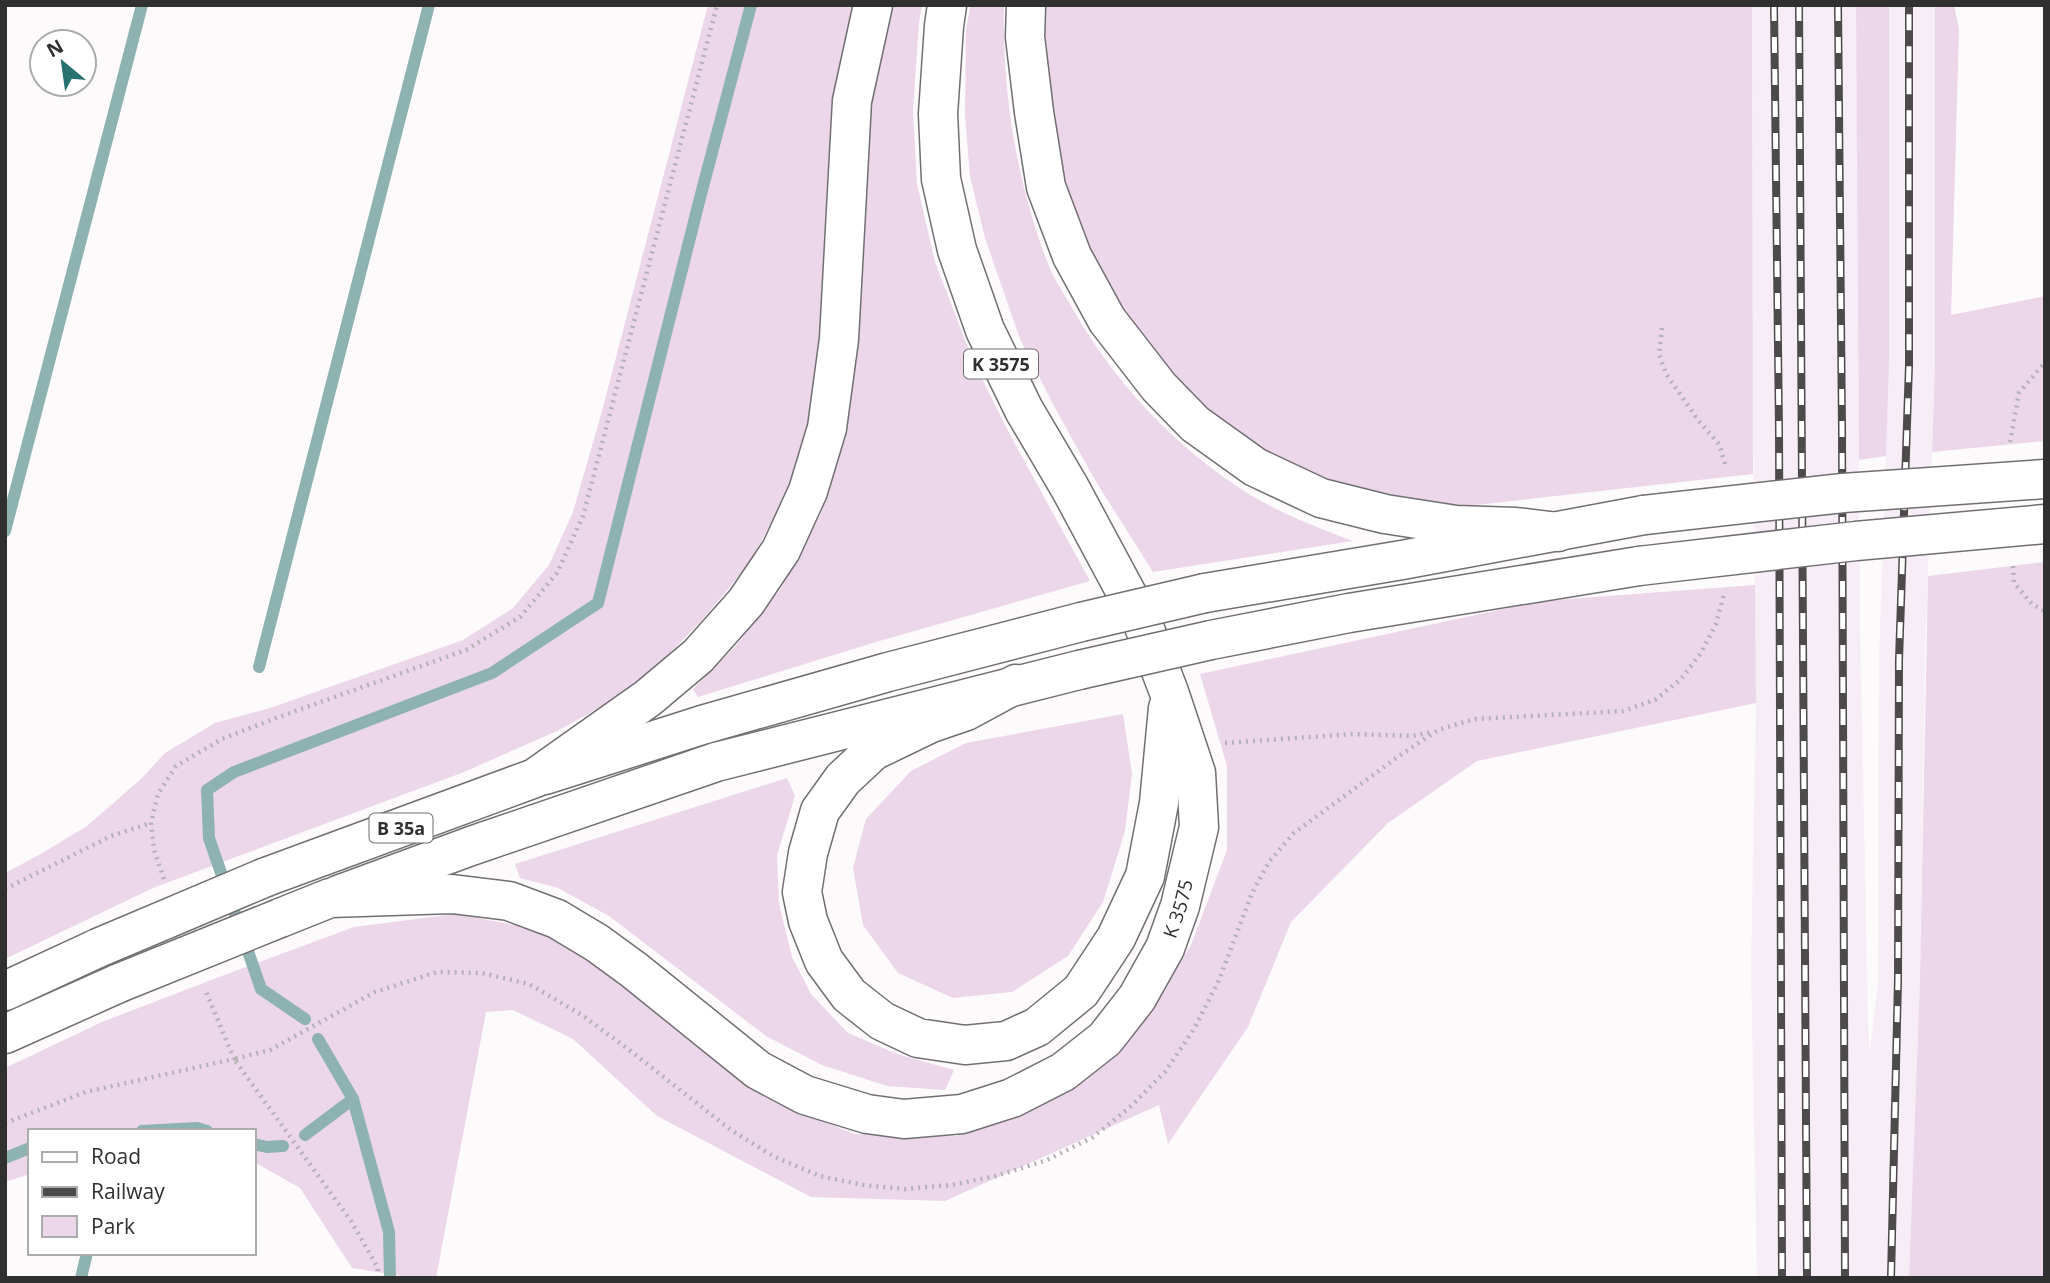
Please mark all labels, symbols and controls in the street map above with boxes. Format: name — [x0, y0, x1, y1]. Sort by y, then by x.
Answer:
north arrow — [28, 28, 98, 98]
text: N — [42, 33, 68, 63]
road number: K 3575 — [964, 350, 1038, 378]
road number: B 35a — [370, 814, 432, 842]
street label: K 3575 — [1157, 877, 1199, 942]
legend — [28, 1129, 256, 1255]
text: Road — [91, 1142, 141, 1170]
text: Railway — [91, 1177, 165, 1205]
text: Park — [91, 1212, 135, 1240]

